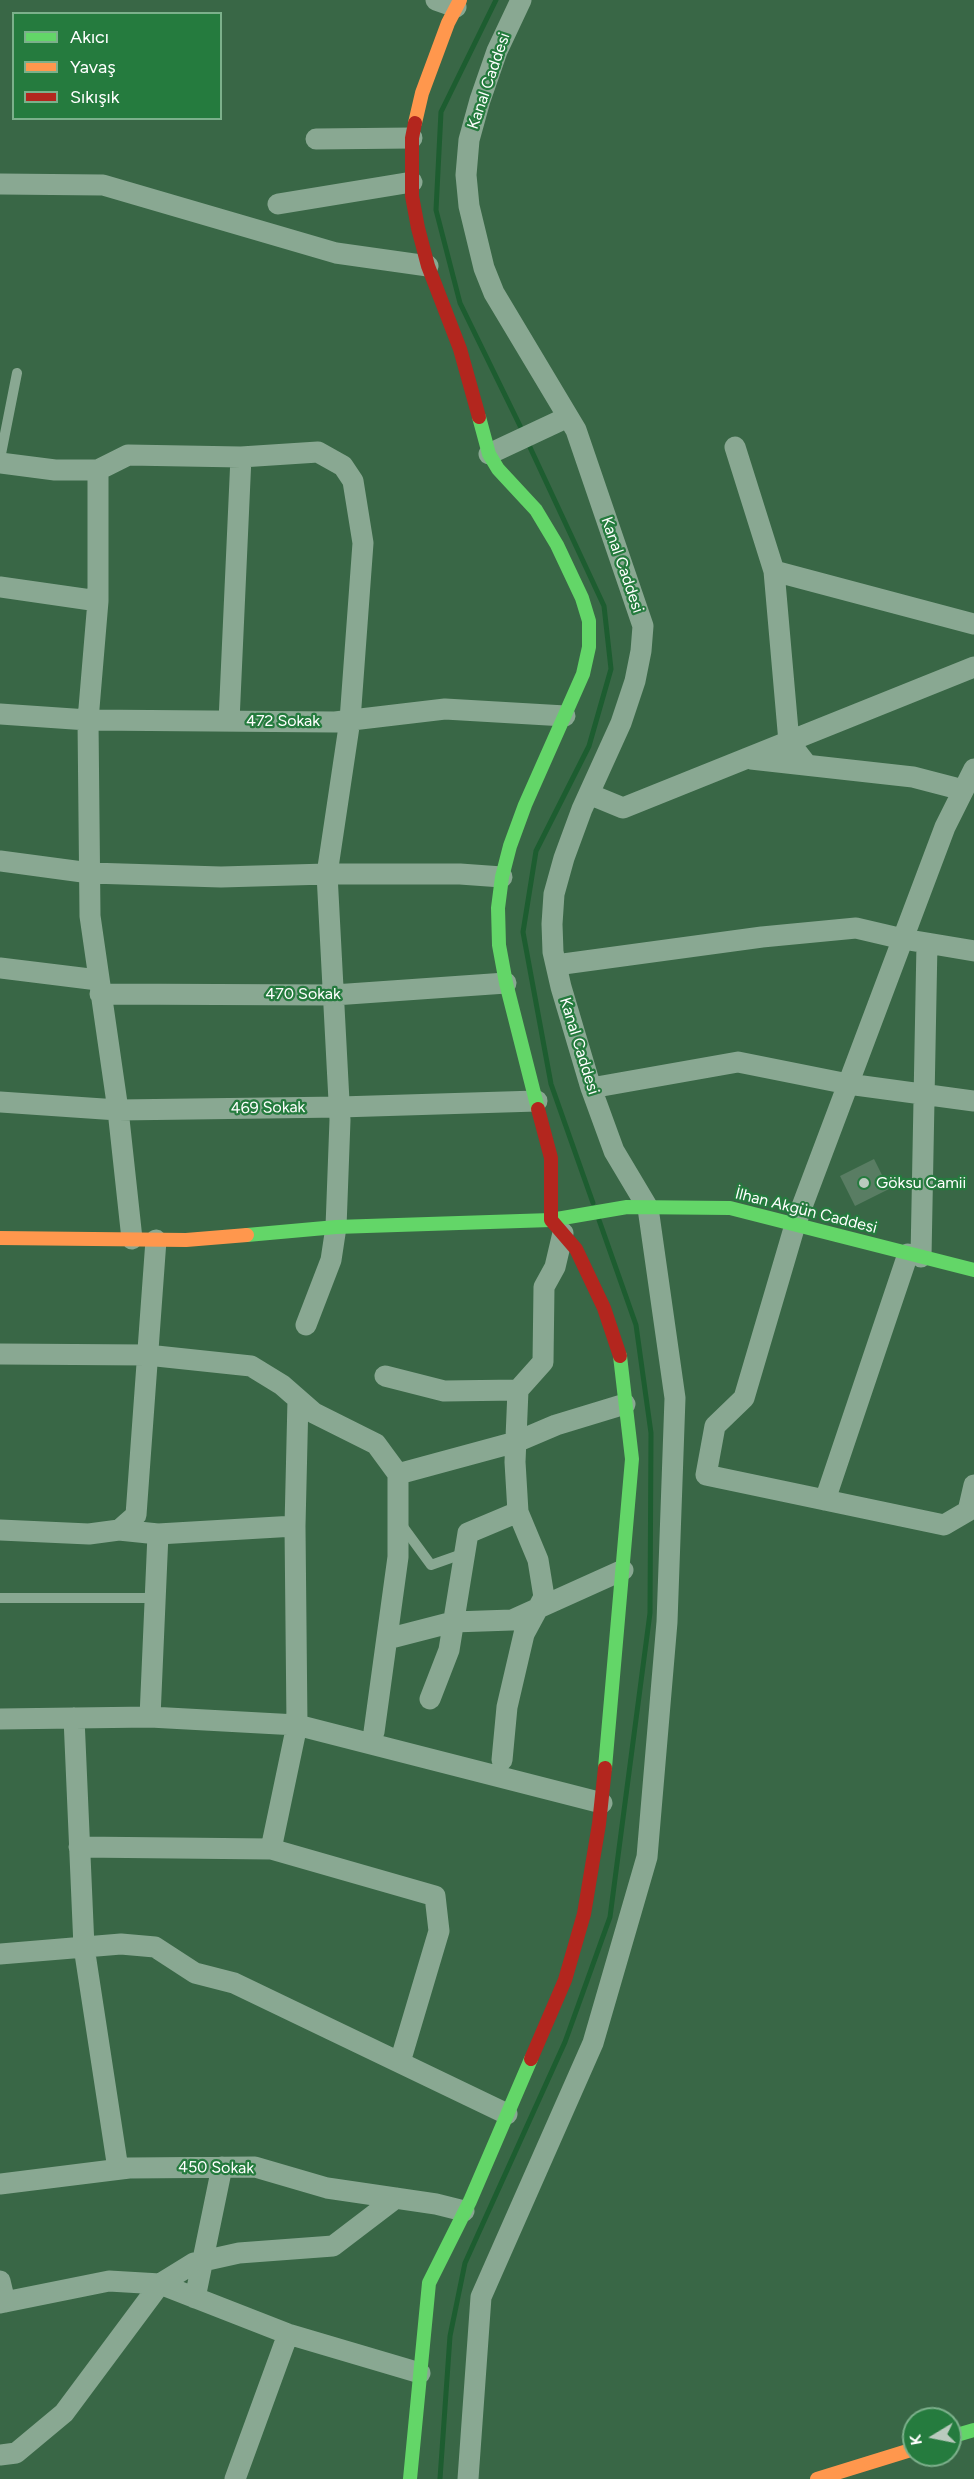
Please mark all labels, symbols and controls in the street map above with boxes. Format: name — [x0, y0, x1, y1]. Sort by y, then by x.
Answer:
legend — [12, 12, 222, 120]
text: Akıcı — [70, 26, 109, 48]
street label: Kanal Caddesi — [464, 30, 514, 132]
text: Yavaş — [70, 56, 116, 78]
text: Sıkışık — [70, 86, 120, 108]
street label: Kanal Caddesi — [597, 514, 647, 616]
street label: 472 Sokak — [246, 711, 320, 731]
street label: 470 Sokak — [265, 984, 341, 1004]
street label: Kanal Caddesi — [555, 995, 603, 1097]
street label: 469 Sokak — [231, 1098, 305, 1118]
place label: Göksu Camii — [876, 1173, 966, 1193]
marker: Göksu Camii — [857, 1176, 871, 1190]
street label: İlhan Akgün Caddesi — [733, 1184, 879, 1238]
street label: 450 Sokak — [178, 2158, 254, 2178]
north arrow — [902, 2407, 962, 2467]
text: K — [905, 2433, 926, 2447]

